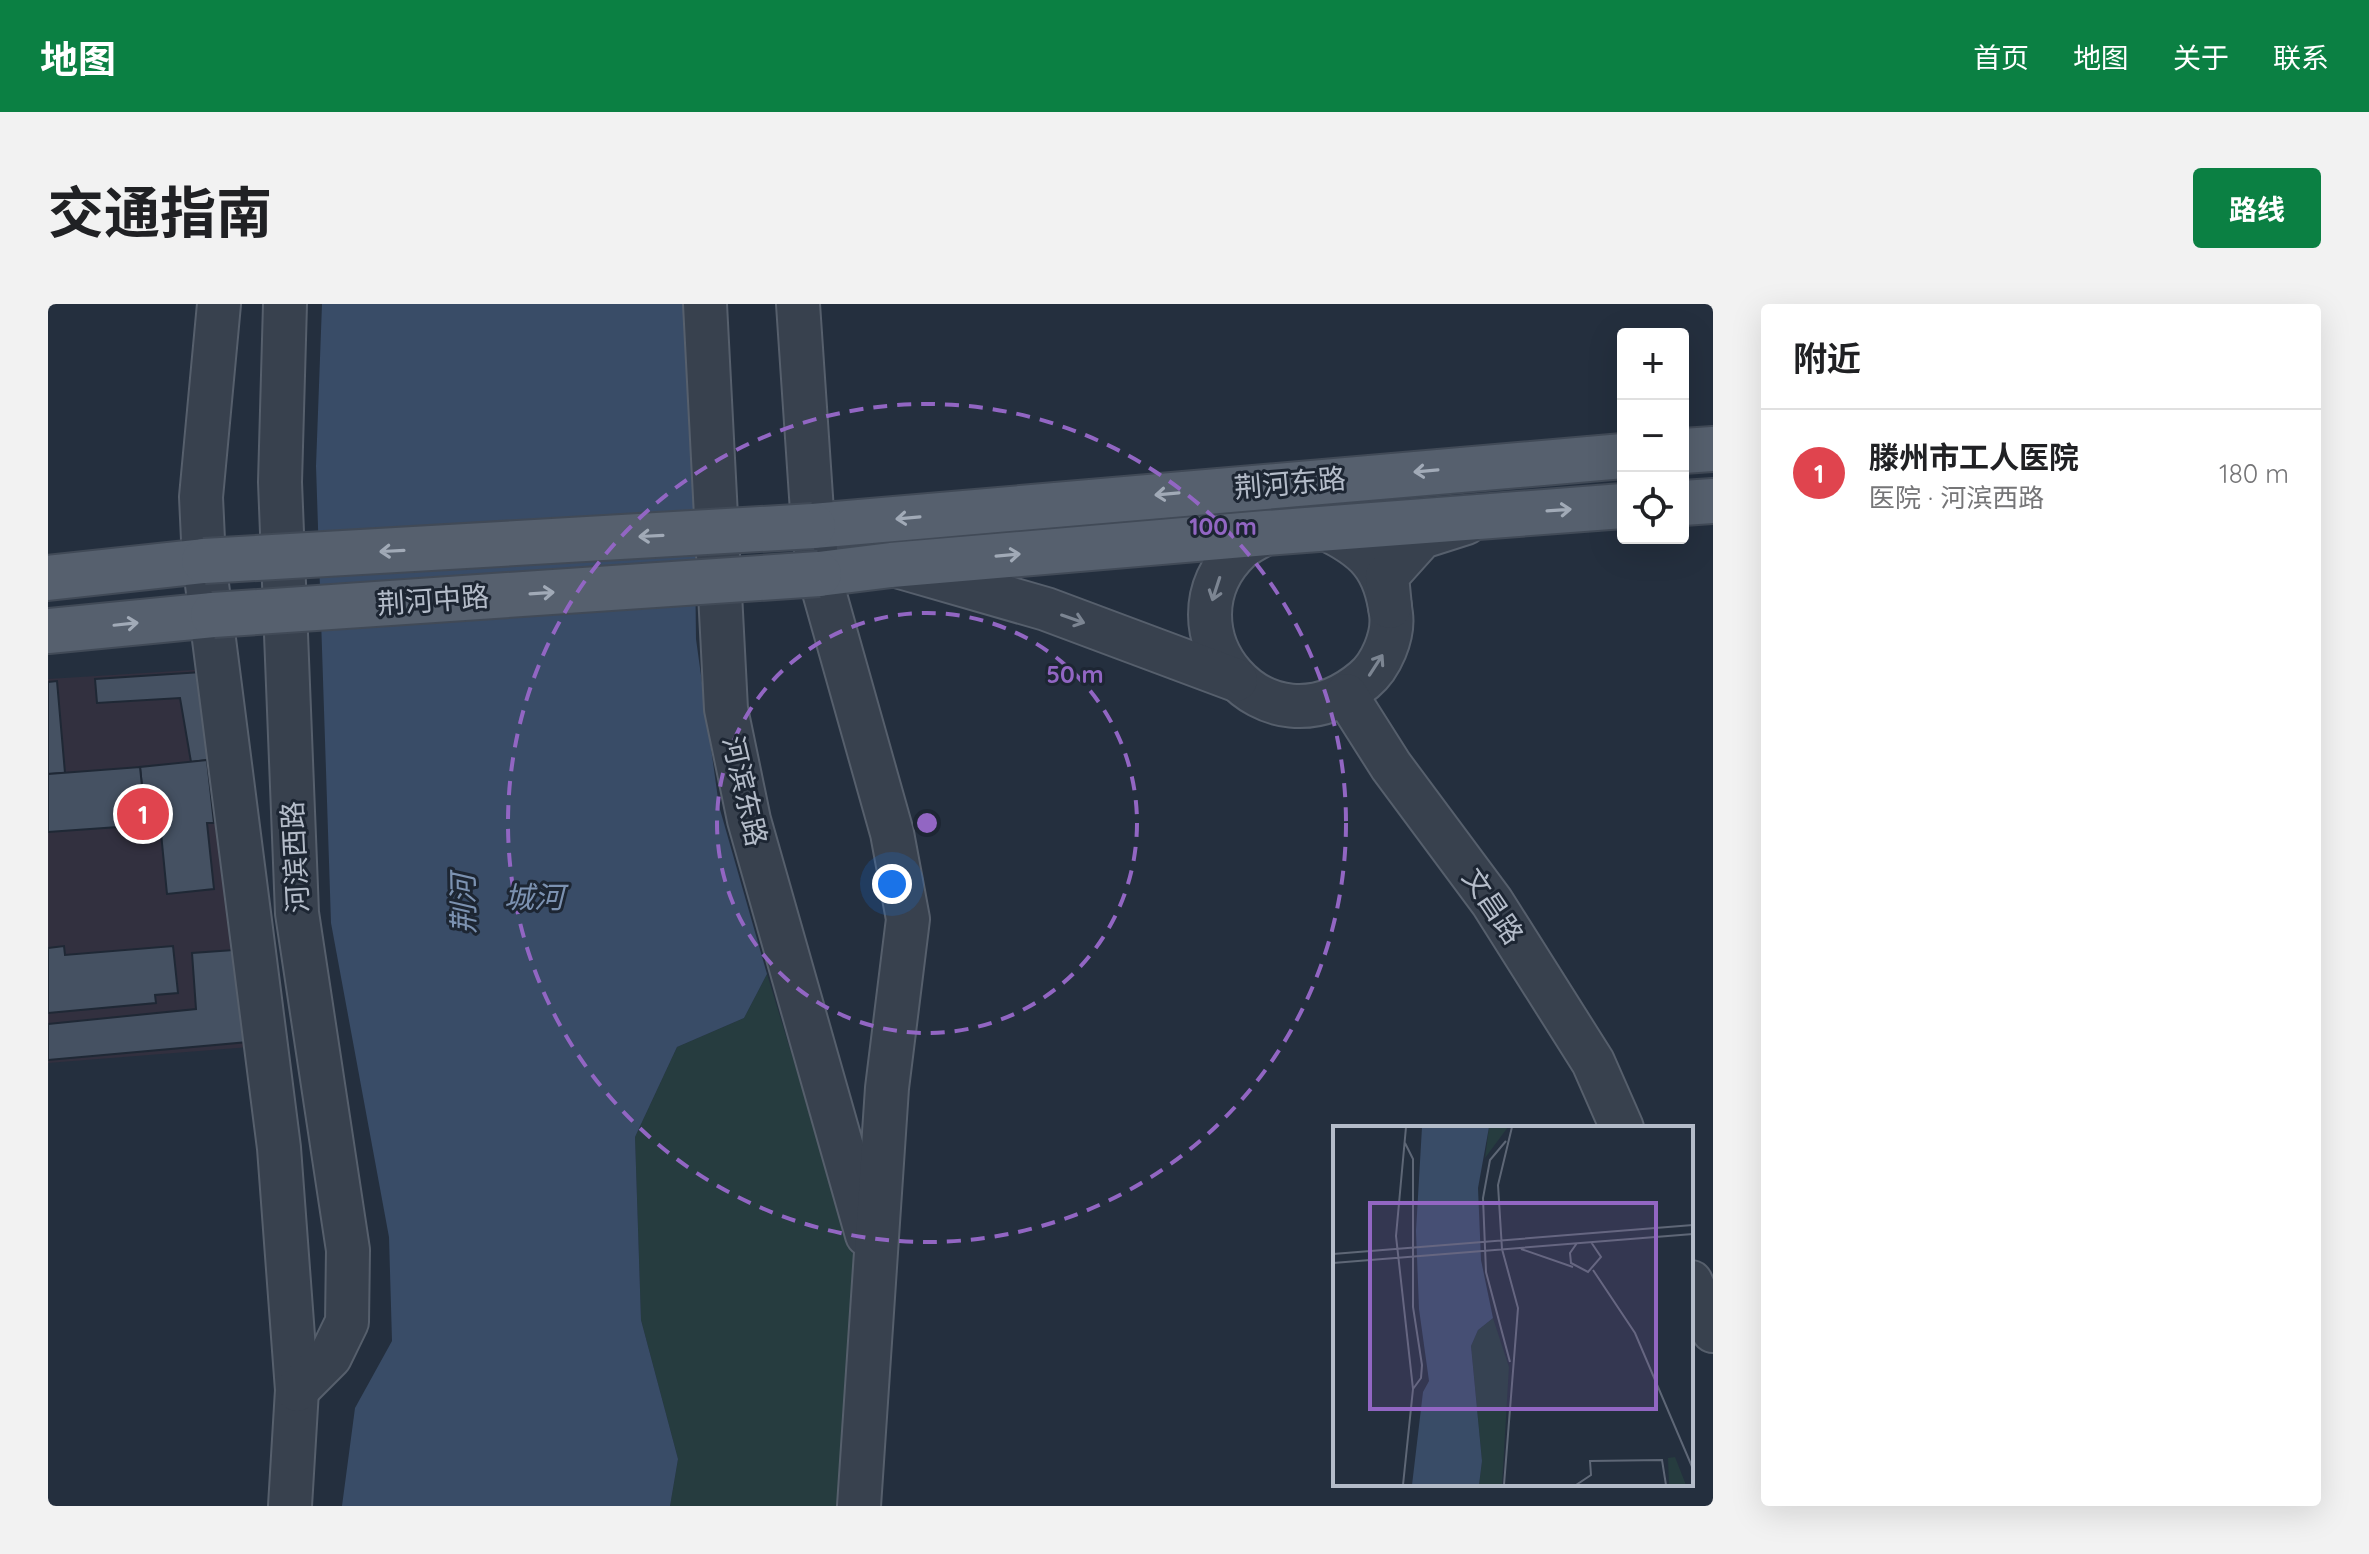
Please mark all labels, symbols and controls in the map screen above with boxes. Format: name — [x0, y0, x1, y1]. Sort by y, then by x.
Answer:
text: 地图 — [40, 35, 116, 83]
text: 首页 — [1973, 40, 2029, 75]
text: 地图 — [2073, 40, 2129, 75]
text: 关于 — [2173, 40, 2229, 75]
text: 联系 — [2273, 40, 2329, 75]
button: 路线 — [2193, 168, 2321, 248]
text: 交通指南 — [48, 177, 272, 247]
map controls — [1617, 328, 1689, 544]
button: + — [1617, 328, 1689, 400]
text: 附近 — [1793, 337, 1861, 380]
button: − — [1617, 400, 1689, 472]
text: 滕州市工人医院 — [1869, 438, 2079, 476]
text: 1 — [1814, 457, 1824, 490]
text: 180 m — [2219, 457, 2289, 490]
street label: 荆河东路 — [1233, 460, 1347, 505]
one-way arrow — [1413, 464, 1440, 479]
button: locate — [1617, 472, 1689, 544]
text: 医院 · 河滨西路 — [1869, 481, 2044, 514]
one-way arrow — [1154, 487, 1181, 502]
one-way arrow — [1545, 503, 1572, 518]
one-way arrow — [895, 510, 922, 525]
text: 100 m — [1189, 511, 1257, 541]
one-way arrow — [638, 528, 665, 543]
one-way arrow — [379, 543, 406, 558]
one-way arrow — [994, 547, 1021, 562]
one-way arrow — [1208, 576, 1222, 601]
street label: 荆河中路 — [376, 578, 490, 621]
one-way arrow — [528, 585, 555, 600]
one-way arrow — [1060, 612, 1085, 627]
one-way arrow — [112, 616, 139, 631]
one-way arrow — [1368, 654, 1384, 676]
text: 50 m — [1046, 659, 1104, 689]
street label: 河滨东路 — [716, 732, 775, 849]
pin: 1 — [117, 784, 169, 844]
street label: 河滨西路 — [274, 800, 315, 914]
centre of rings — [913, 809, 941, 837]
street label: 文昌路 — [1455, 861, 1531, 950]
your location — [872, 864, 912, 904]
water label: 荆河 — [443, 869, 483, 934]
water label: 城河 — [504, 878, 569, 916]
inset map — [1333, 1126, 1693, 1486]

